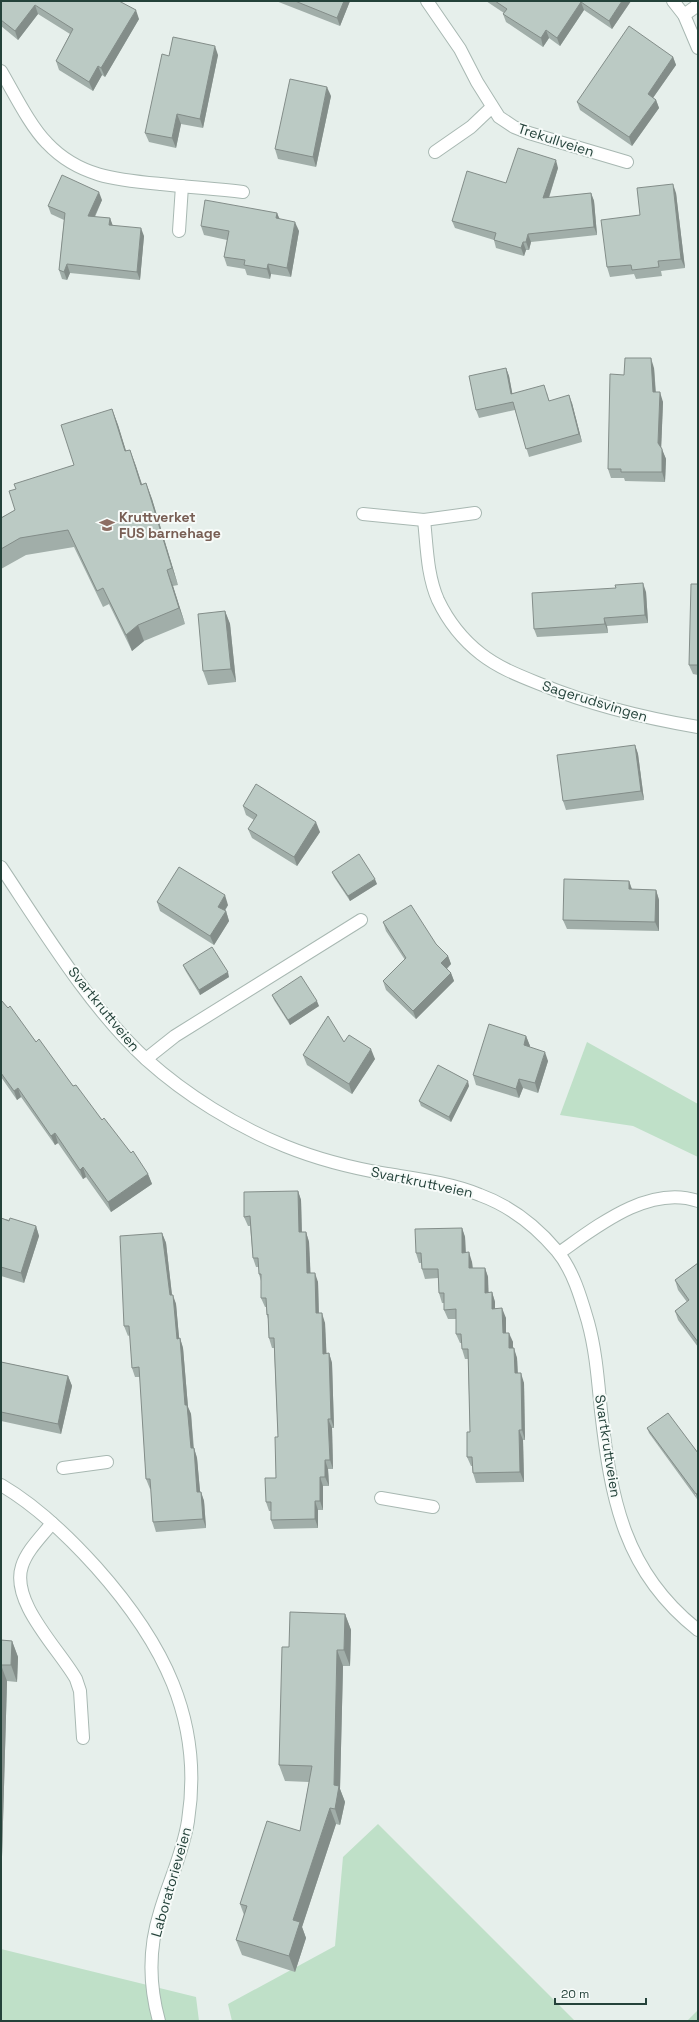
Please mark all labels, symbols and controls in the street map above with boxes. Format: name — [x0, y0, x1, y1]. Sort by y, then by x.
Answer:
street label: Trekullveien — [516, 119, 596, 161]
place label: Kruttverket FUS barnehage — [119, 508, 221, 542]
school or university icon: Kruttverket FUS barnehage — [98, 516, 116, 534]
street label: Sagerudsvingen — [540, 676, 650, 726]
street label: Svartkruttveien — [64, 963, 144, 1055]
street label: Svartkruttveien — [369, 1162, 475, 1202]
street label: Svartkruttveien — [591, 1393, 625, 1499]
street label: Laboratorieveien — [147, 1825, 195, 1939]
scale bar — [555, 1980, 646, 2006]
text: 20 m — [561, 1986, 589, 2002]

